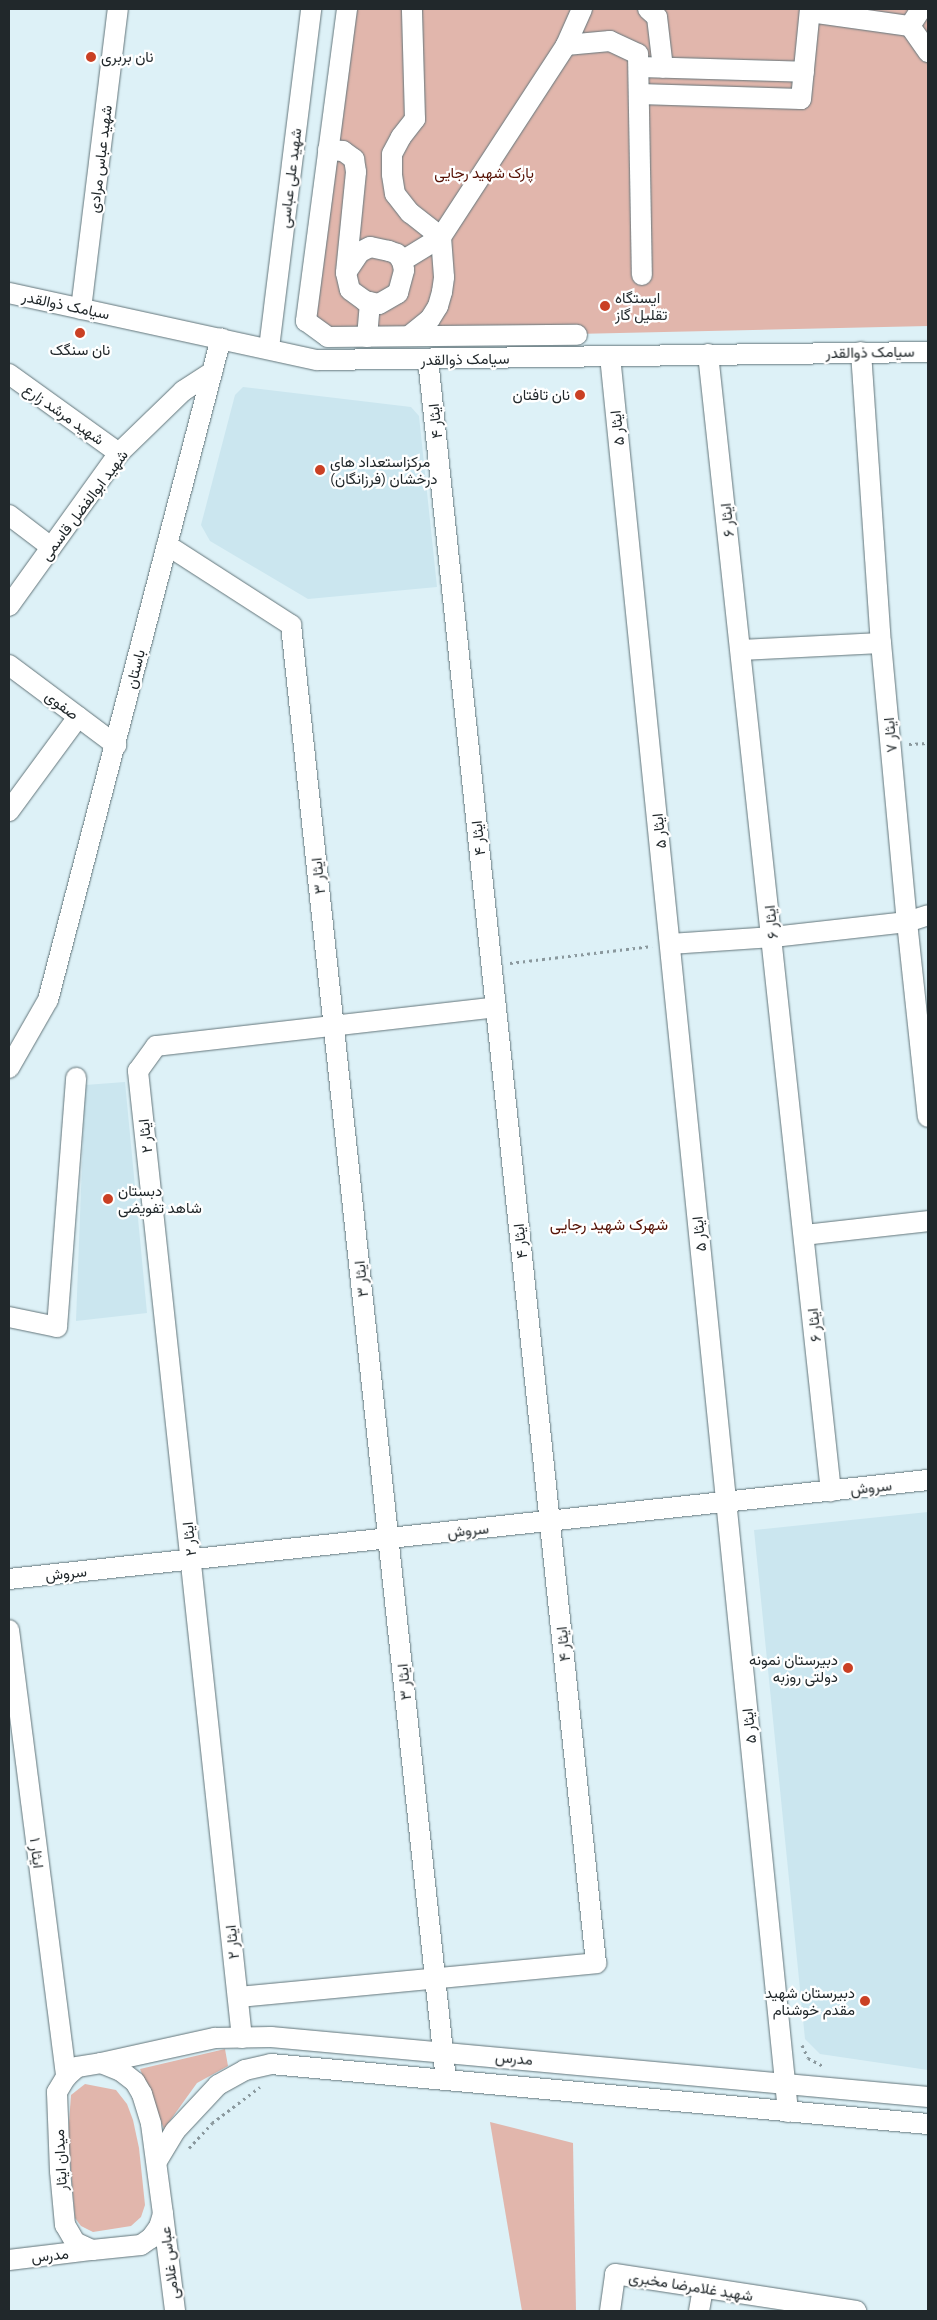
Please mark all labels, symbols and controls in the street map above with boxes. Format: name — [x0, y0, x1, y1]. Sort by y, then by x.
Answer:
place label: نان بربری — [101, 48, 154, 66]
marker: نان بربری — [85, 51, 97, 63]
street label: شهید عباس مرادی — [84, 104, 116, 214]
street label: شهید علی عباسی — [275, 127, 305, 229]
park label: پارک شهید رجایی — [434, 164, 534, 182]
street label: سیامک ذوالقدر — [21, 287, 111, 323]
place label: ایستگاه تقلیل گاز — [615, 288, 667, 323]
marker: ایستگاه تقلیل گاز — [599, 300, 611, 312]
marker: نان سنگک — [74, 327, 86, 339]
place label: نان سنگک — [50, 341, 110, 359]
street label: سیامک ذوالقدر — [825, 342, 915, 362]
street label: سیامک ذوالقدر — [420, 349, 510, 369]
street label: شهید مرشد زارع — [20, 380, 108, 448]
place label: نان تافتان — [513, 386, 570, 404]
marker: نان تافتان — [574, 389, 586, 401]
street label: ایثار ۴ — [424, 403, 446, 439]
street label: ایثار ۵ — [606, 409, 628, 447]
street label: شهید ابوالفضل قاسمی — [37, 446, 131, 564]
place label: مرکزاستعداد های درخشان (فرزانگان) — [330, 452, 438, 487]
marker: مرکزاستعداد های درخشان (فرزانگان) — [314, 464, 326, 476]
street label: ایثار ۶ — [716, 502, 738, 538]
street label: باستان — [121, 647, 149, 691]
street label: صفوی — [42, 687, 82, 723]
street label: ایثار ۷ — [879, 717, 901, 753]
street label: ایثار ۵ — [648, 812, 670, 850]
street label: ایثار ۴ — [467, 820, 489, 856]
street label: ایثار ۳ — [307, 857, 329, 895]
street label: ایثار ۶ — [760, 904, 782, 940]
street label: ایثار ۲ — [134, 1118, 156, 1154]
place label: دبستان شاهد تفویضی — [118, 1181, 202, 1216]
marker: دبستان شاهد تفویضی — [102, 1193, 114, 1205]
district label: شهرک شهید رجایی — [550, 1214, 668, 1234]
street label: ایثار ۵ — [688, 1215, 710, 1253]
street label: ایثار ۴ — [509, 1223, 531, 1259]
street label: ایثار ۳ — [350, 1260, 372, 1298]
street label: ایثار ۶ — [803, 1307, 825, 1343]
street label: سروش — [849, 1476, 893, 1498]
street label: سروش — [446, 1519, 490, 1541]
street label: ایثار ۲ — [178, 1521, 200, 1557]
street label: سروش — [44, 1562, 88, 1584]
street label: ایثار ۴ — [552, 1626, 574, 1662]
place label: دبیرستان نمونه دولتی روزبه — [749, 1650, 838, 1685]
marker: دبیرستان نمونه دولتی روزبه — [842, 1662, 854, 1674]
street label: ایثار ۳ — [393, 1663, 415, 1701]
street label: ایثار ۵ — [738, 1707, 760, 1745]
street label: ایثار ۱ — [26, 1837, 48, 1869]
street label: ایثار ۲ — [221, 1924, 243, 1960]
place label: دبیرستان شهید مقدم خوشنام — [765, 1983, 855, 2018]
marker: دبیرستان شهید مقدم خوشنام — [859, 1995, 871, 2007]
street label: مدرس — [494, 2047, 534, 2069]
street label: میدان ایثار — [49, 2129, 71, 2191]
street label: عباس غلامی — [156, 2226, 182, 2300]
street label: مدرس — [30, 2244, 70, 2266]
street label: شهید غلامرضا مخبری — [628, 2267, 754, 2305]

